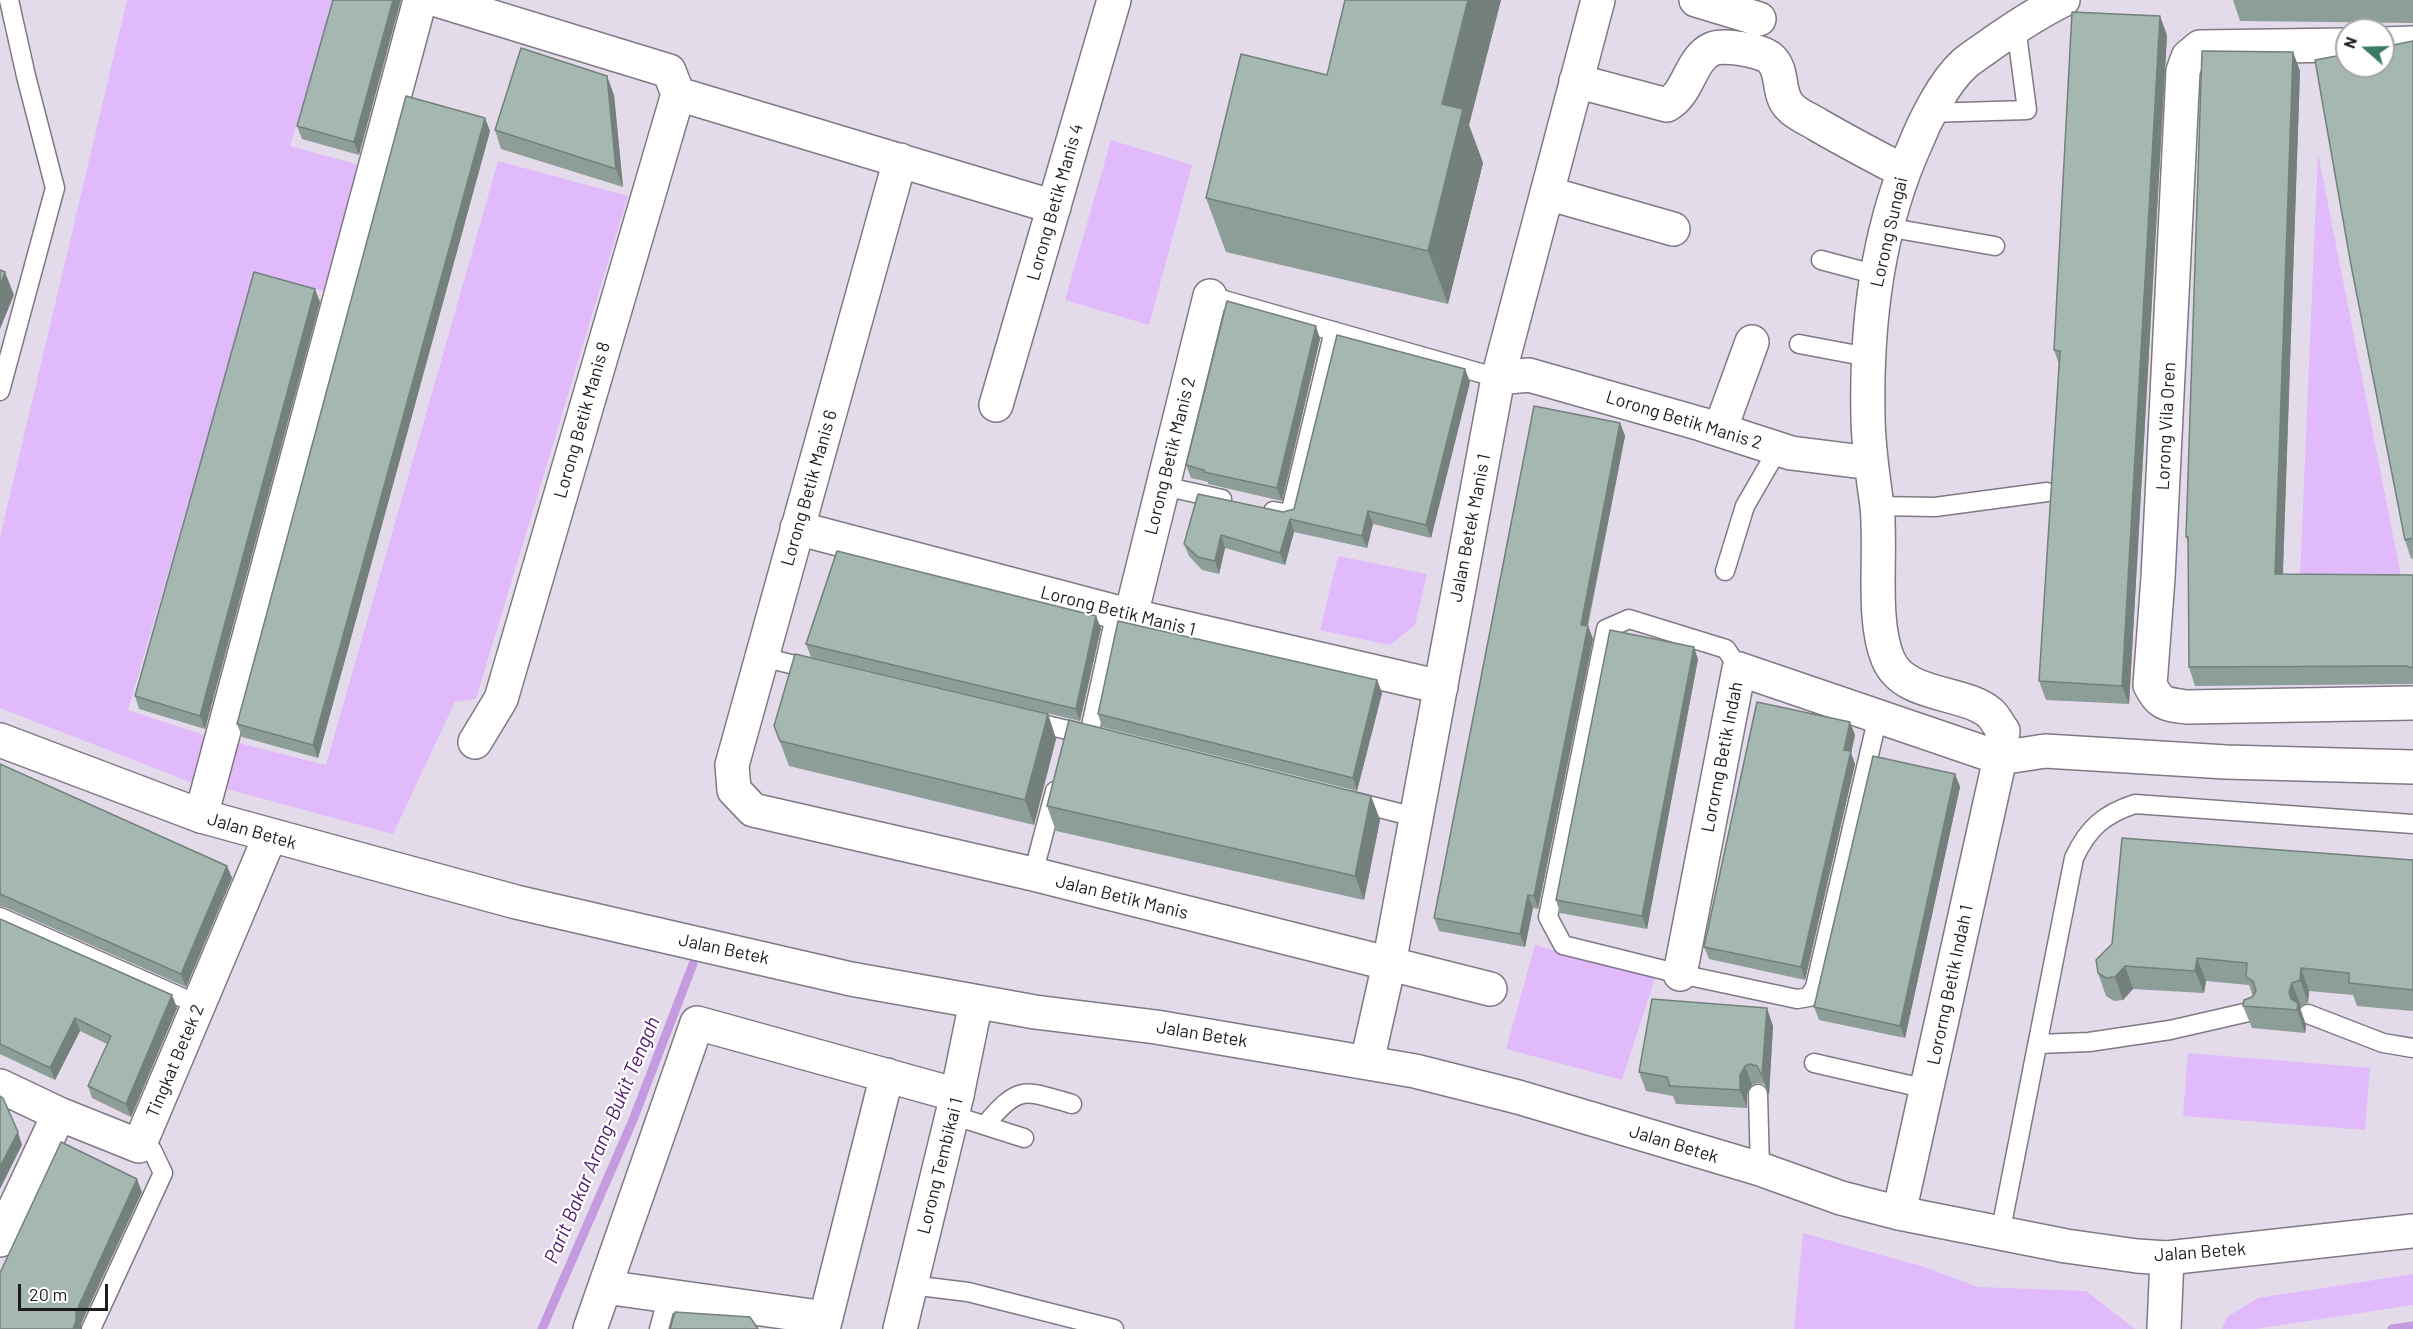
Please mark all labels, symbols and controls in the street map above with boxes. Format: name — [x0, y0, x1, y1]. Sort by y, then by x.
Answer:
north arrow — [2335, 18, 2395, 78]
text: N — [2339, 34, 2360, 51]
street label: Lorong Betik Manis 4 — [1022, 121, 1088, 283]
street label: Lorong Sungai — [1866, 175, 1912, 289]
street label: Lorong Betik Manis 8 — [549, 339, 615, 501]
street label: Lorong Vila Oren — [2152, 361, 2180, 491]
street label: Lorong Betik Manis 2 — [1140, 375, 1200, 537]
street label: Lorong Betik Manis 2 — [1603, 386, 1765, 454]
street label: Lorong Betik Manis 6 — [776, 407, 842, 569]
street label: Jalan Betek Manis 1 — [1445, 452, 1495, 604]
street label: Lorong Betik Manis 1 — [1038, 581, 1198, 641]
street label: Lororng Betik Indah — [1697, 680, 1747, 834]
street label: Jalan Betek — [205, 808, 299, 854]
street label: Jalan Betik Manis — [1054, 870, 1190, 924]
street label: Lororng Betik Indah 1 — [1922, 903, 1978, 1067]
street label: Jalan Betek — [677, 929, 771, 969]
street label: Tingkat Betek 2 — [141, 1001, 209, 1121]
water label: Parit Bakar Arang-Bukit Tengah — [539, 1013, 665, 1267]
street label: Jalan Betek — [1155, 1016, 1249, 1052]
street label: Lorong Tembikai 1 — [913, 1096, 967, 1236]
street label: Jalan Betek — [1627, 1120, 1721, 1168]
street label: Jalan Betek — [2153, 1238, 2247, 1266]
scale bar — [21, 1272, 111, 1310]
text: 20 m — [29, 1283, 67, 1305]

